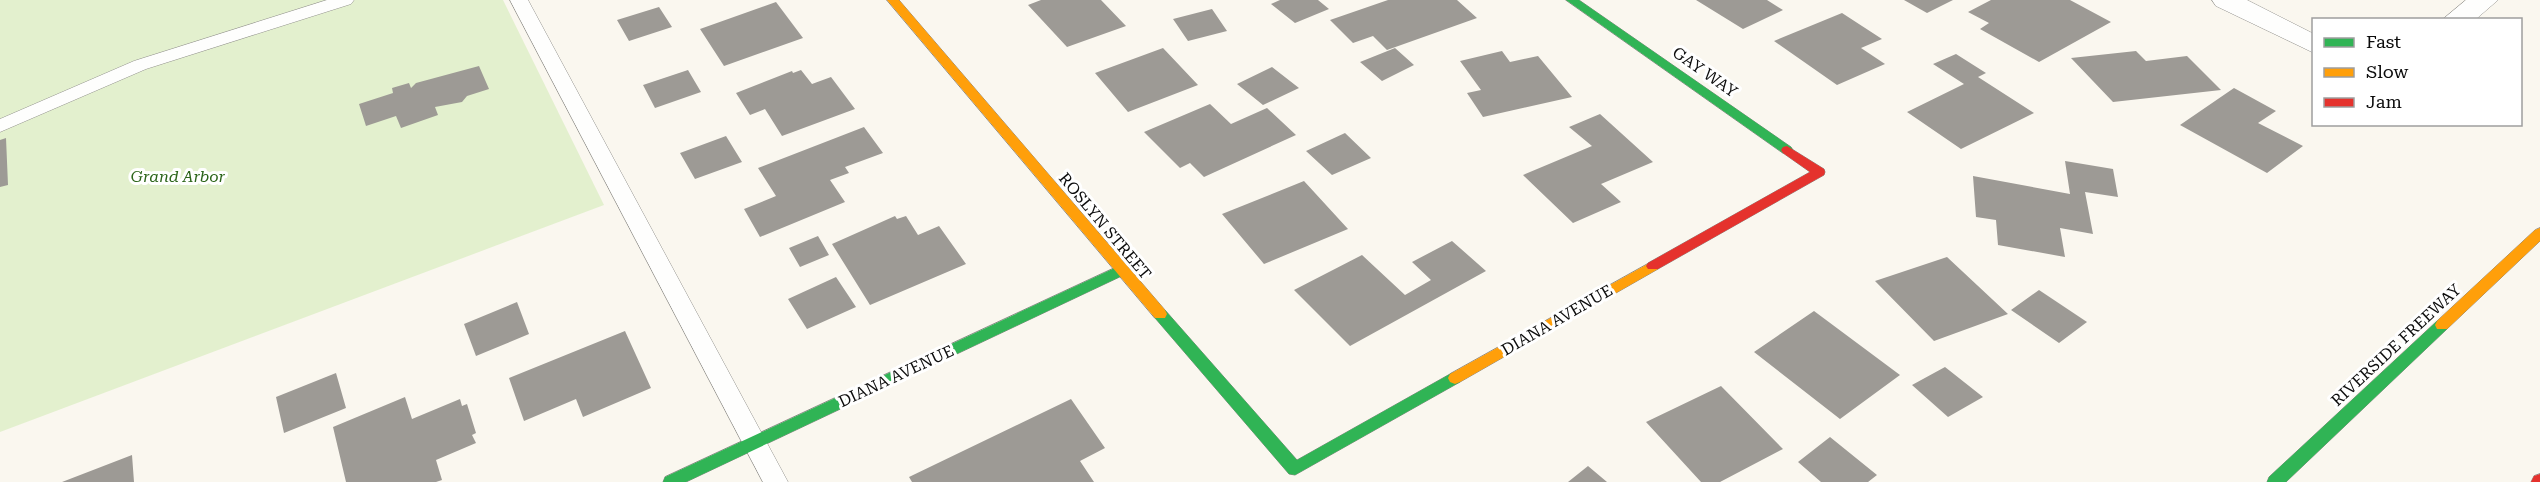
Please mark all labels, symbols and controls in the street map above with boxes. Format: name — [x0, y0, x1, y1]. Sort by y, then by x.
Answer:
legend — [2312, 18, 2522, 126]
text: Fast — [2366, 31, 2401, 52]
street label: GAY WAY — [1669, 43, 1741, 101]
text: Slow — [2366, 61, 2408, 82]
text: Jam — [2366, 91, 2402, 112]
park label: Grand Arbor — [131, 167, 226, 186]
street label: ROSLYN STREET — [1055, 169, 1155, 283]
street label: RIVERSIDE FREEWAY — [2327, 280, 2465, 410]
street label: DIANA AVENUE — [1498, 281, 1616, 359]
street label: DIANA AVENUE — [835, 341, 957, 411]

